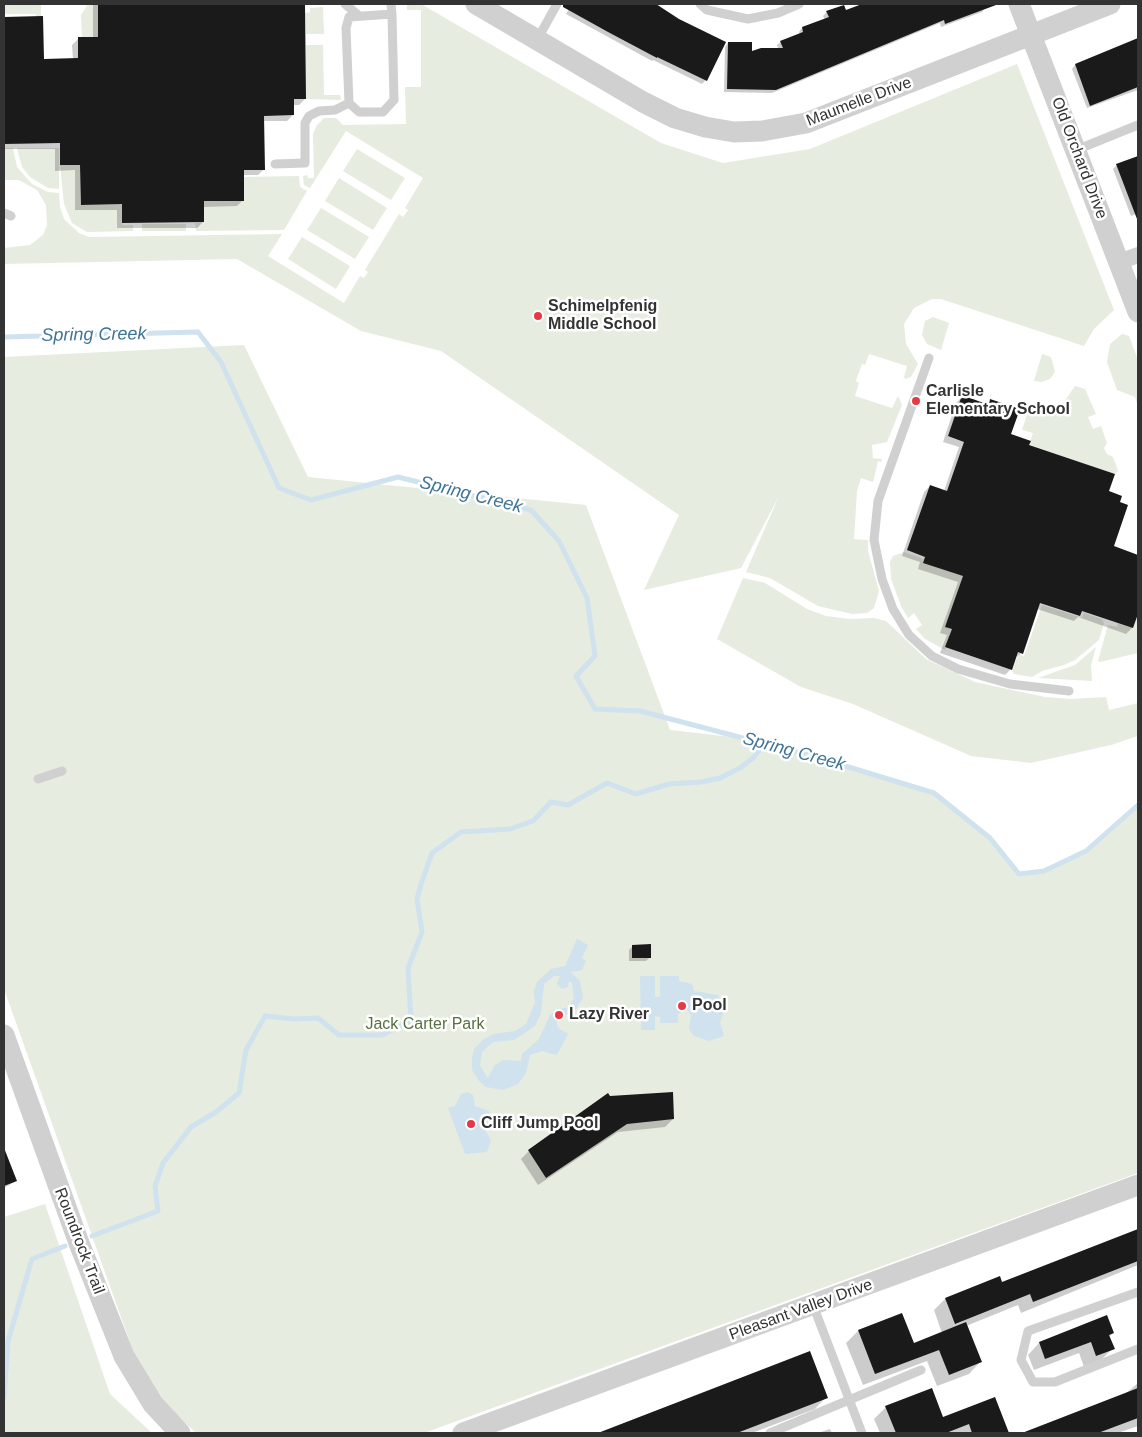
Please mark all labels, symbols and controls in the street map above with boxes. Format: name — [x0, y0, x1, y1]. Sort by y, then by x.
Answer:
street label: Maumelle Drive — [804, 73, 914, 131]
street label: Old Orchard Drive — [1047, 94, 1111, 222]
place label: Schimelpfenig Middle School — [548, 297, 657, 335]
marker: Schimelpfenig Middle School — [532, 310, 544, 322]
water label: Spring Creek — [41, 323, 147, 347]
place label: Carlisle Elementary School — [926, 382, 1070, 420]
marker: Carlisle Elementary School — [910, 395, 922, 407]
water label: Spring Creek — [417, 472, 525, 518]
water label: Spring Creek — [740, 728, 848, 776]
place label: Pool — [692, 996, 727, 1016]
marker: Pool — [676, 1000, 688, 1012]
place label: Lazy River — [569, 1005, 649, 1025]
marker: Lazy River — [553, 1009, 565, 1021]
park label: Jack Carter Park — [365, 1015, 485, 1035]
place label: Cliff Jump Pool — [481, 1114, 598, 1134]
marker: Cliff Jump Pool — [465, 1118, 477, 1130]
street label: Roundrock Trail — [50, 1185, 108, 1297]
street label: Pleasant Valley Drive — [727, 1275, 875, 1345]

